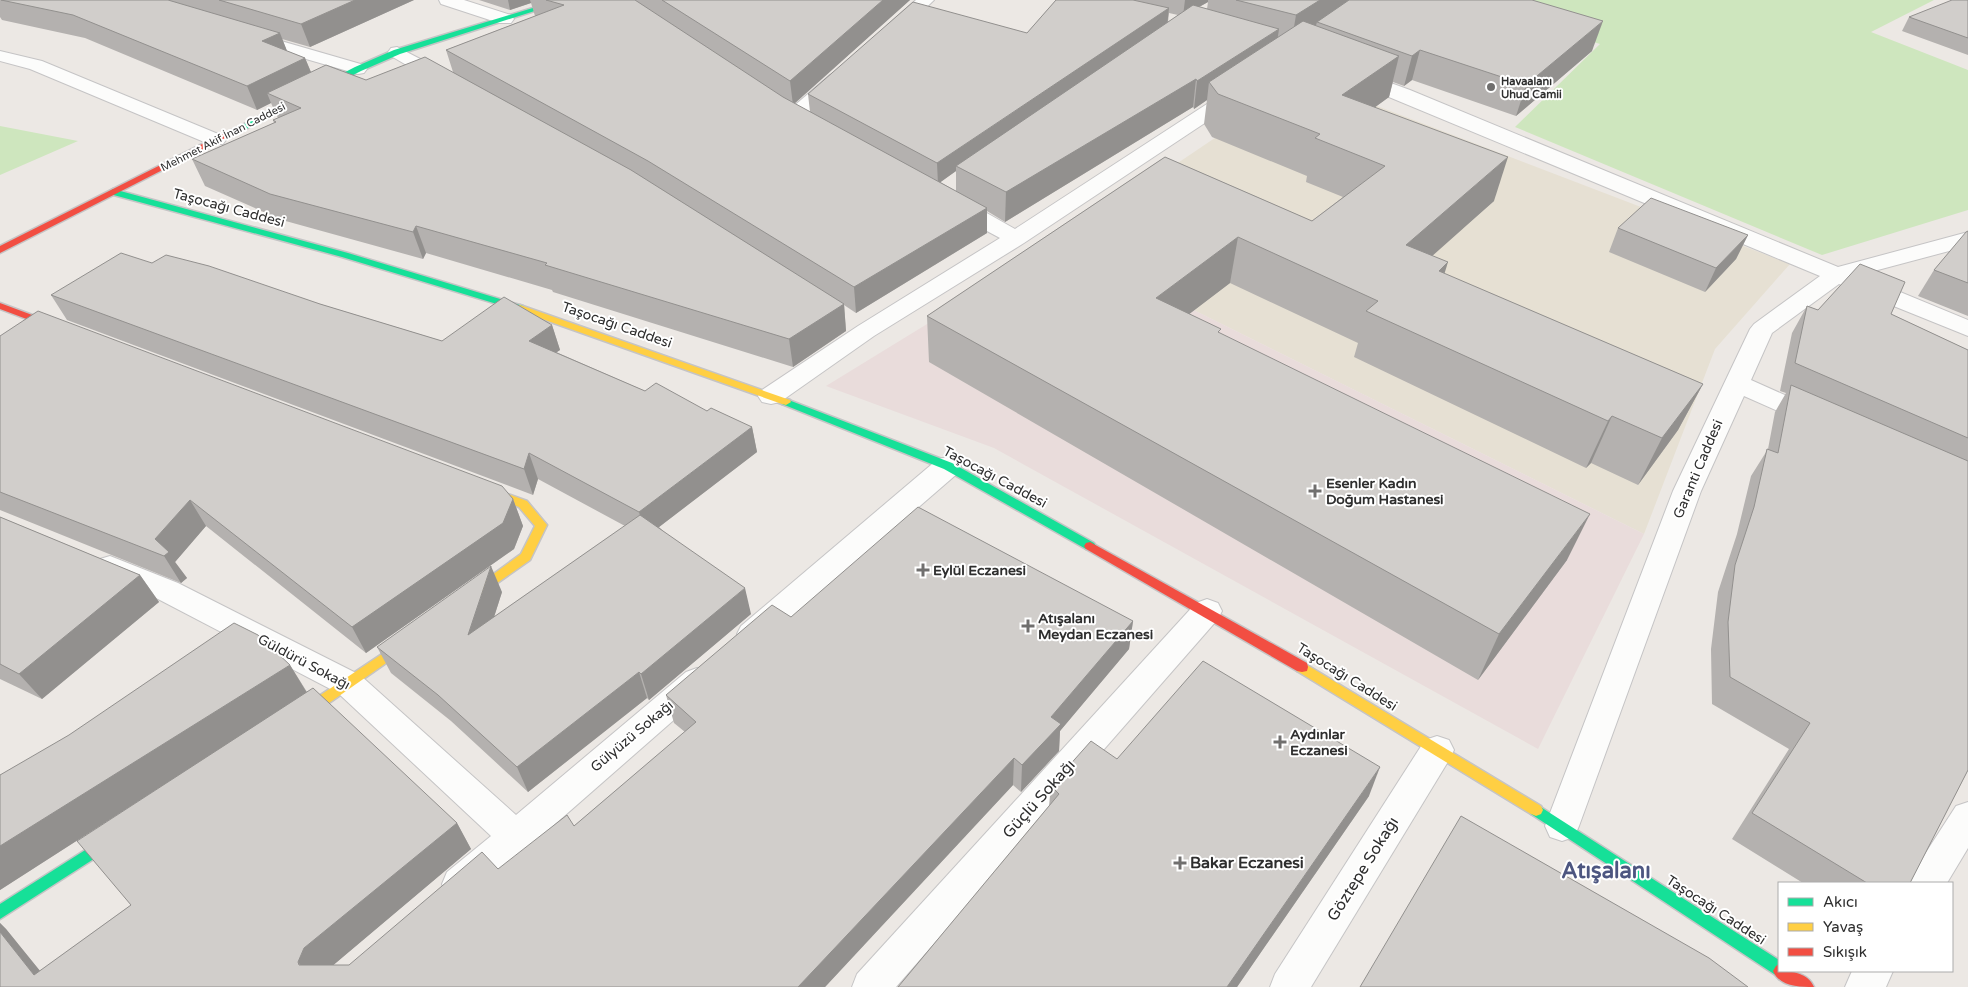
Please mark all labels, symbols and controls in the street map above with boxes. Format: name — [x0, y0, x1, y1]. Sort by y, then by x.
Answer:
place label: Havaalanı Uhud Camii — [1501, 75, 1562, 101]
marker: Havaalanı Uhud Camii — [1485, 81, 1497, 93]
street label: Mehmet Akif İnan Caddesi — [159, 100, 287, 174]
street label: Taşocağı Caddesi — [171, 185, 287, 231]
street label: Taşocağı Caddesi — [560, 298, 674, 352]
street label: Garanti Caddesi — [1669, 417, 1727, 521]
street label: Taşocağı Caddesi — [940, 442, 1050, 512]
place label: Esenler Kadın Doğum Hastanesi — [1326, 475, 1444, 508]
marker: Esenler Kadın Doğum Hastanesi — [1308, 484, 1322, 498]
place label: Eylül Eczanesi — [933, 562, 1026, 579]
marker: Eylül Eczanesi — [917, 564, 929, 576]
place label: Atışalanı Meydan Eczanesi — [1038, 610, 1153, 643]
marker: Atışalanı Meydan Eczanesi — [1022, 620, 1034, 632]
street label: Güldürü Sokağı — [255, 630, 353, 694]
street label: Taşocağı Caddesi — [1294, 639, 1400, 715]
street label: Gülyüzü Sokağı — [587, 697, 677, 775]
place label: Aydınlar Eczanesi — [1290, 726, 1348, 759]
marker: Aydınlar Eczanesi — [1274, 736, 1286, 748]
street label: Güçlü Sokağı — [998, 755, 1080, 843]
street label: Göztepe Sokağı — [1323, 813, 1403, 925]
place label: Bakar Eczanesi — [1190, 853, 1304, 873]
marker: Bakar Eczanesi — [1174, 857, 1186, 869]
district label: Atışalanı — [1561, 858, 1651, 884]
street label: Taşocağı Caddesi — [1663, 871, 1769, 949]
legend — [1778, 882, 1953, 972]
text: Akıcı — [1823, 893, 1858, 911]
text: Yavaş — [1823, 918, 1863, 936]
text: Sıkışık — [1823, 943, 1867, 961]

